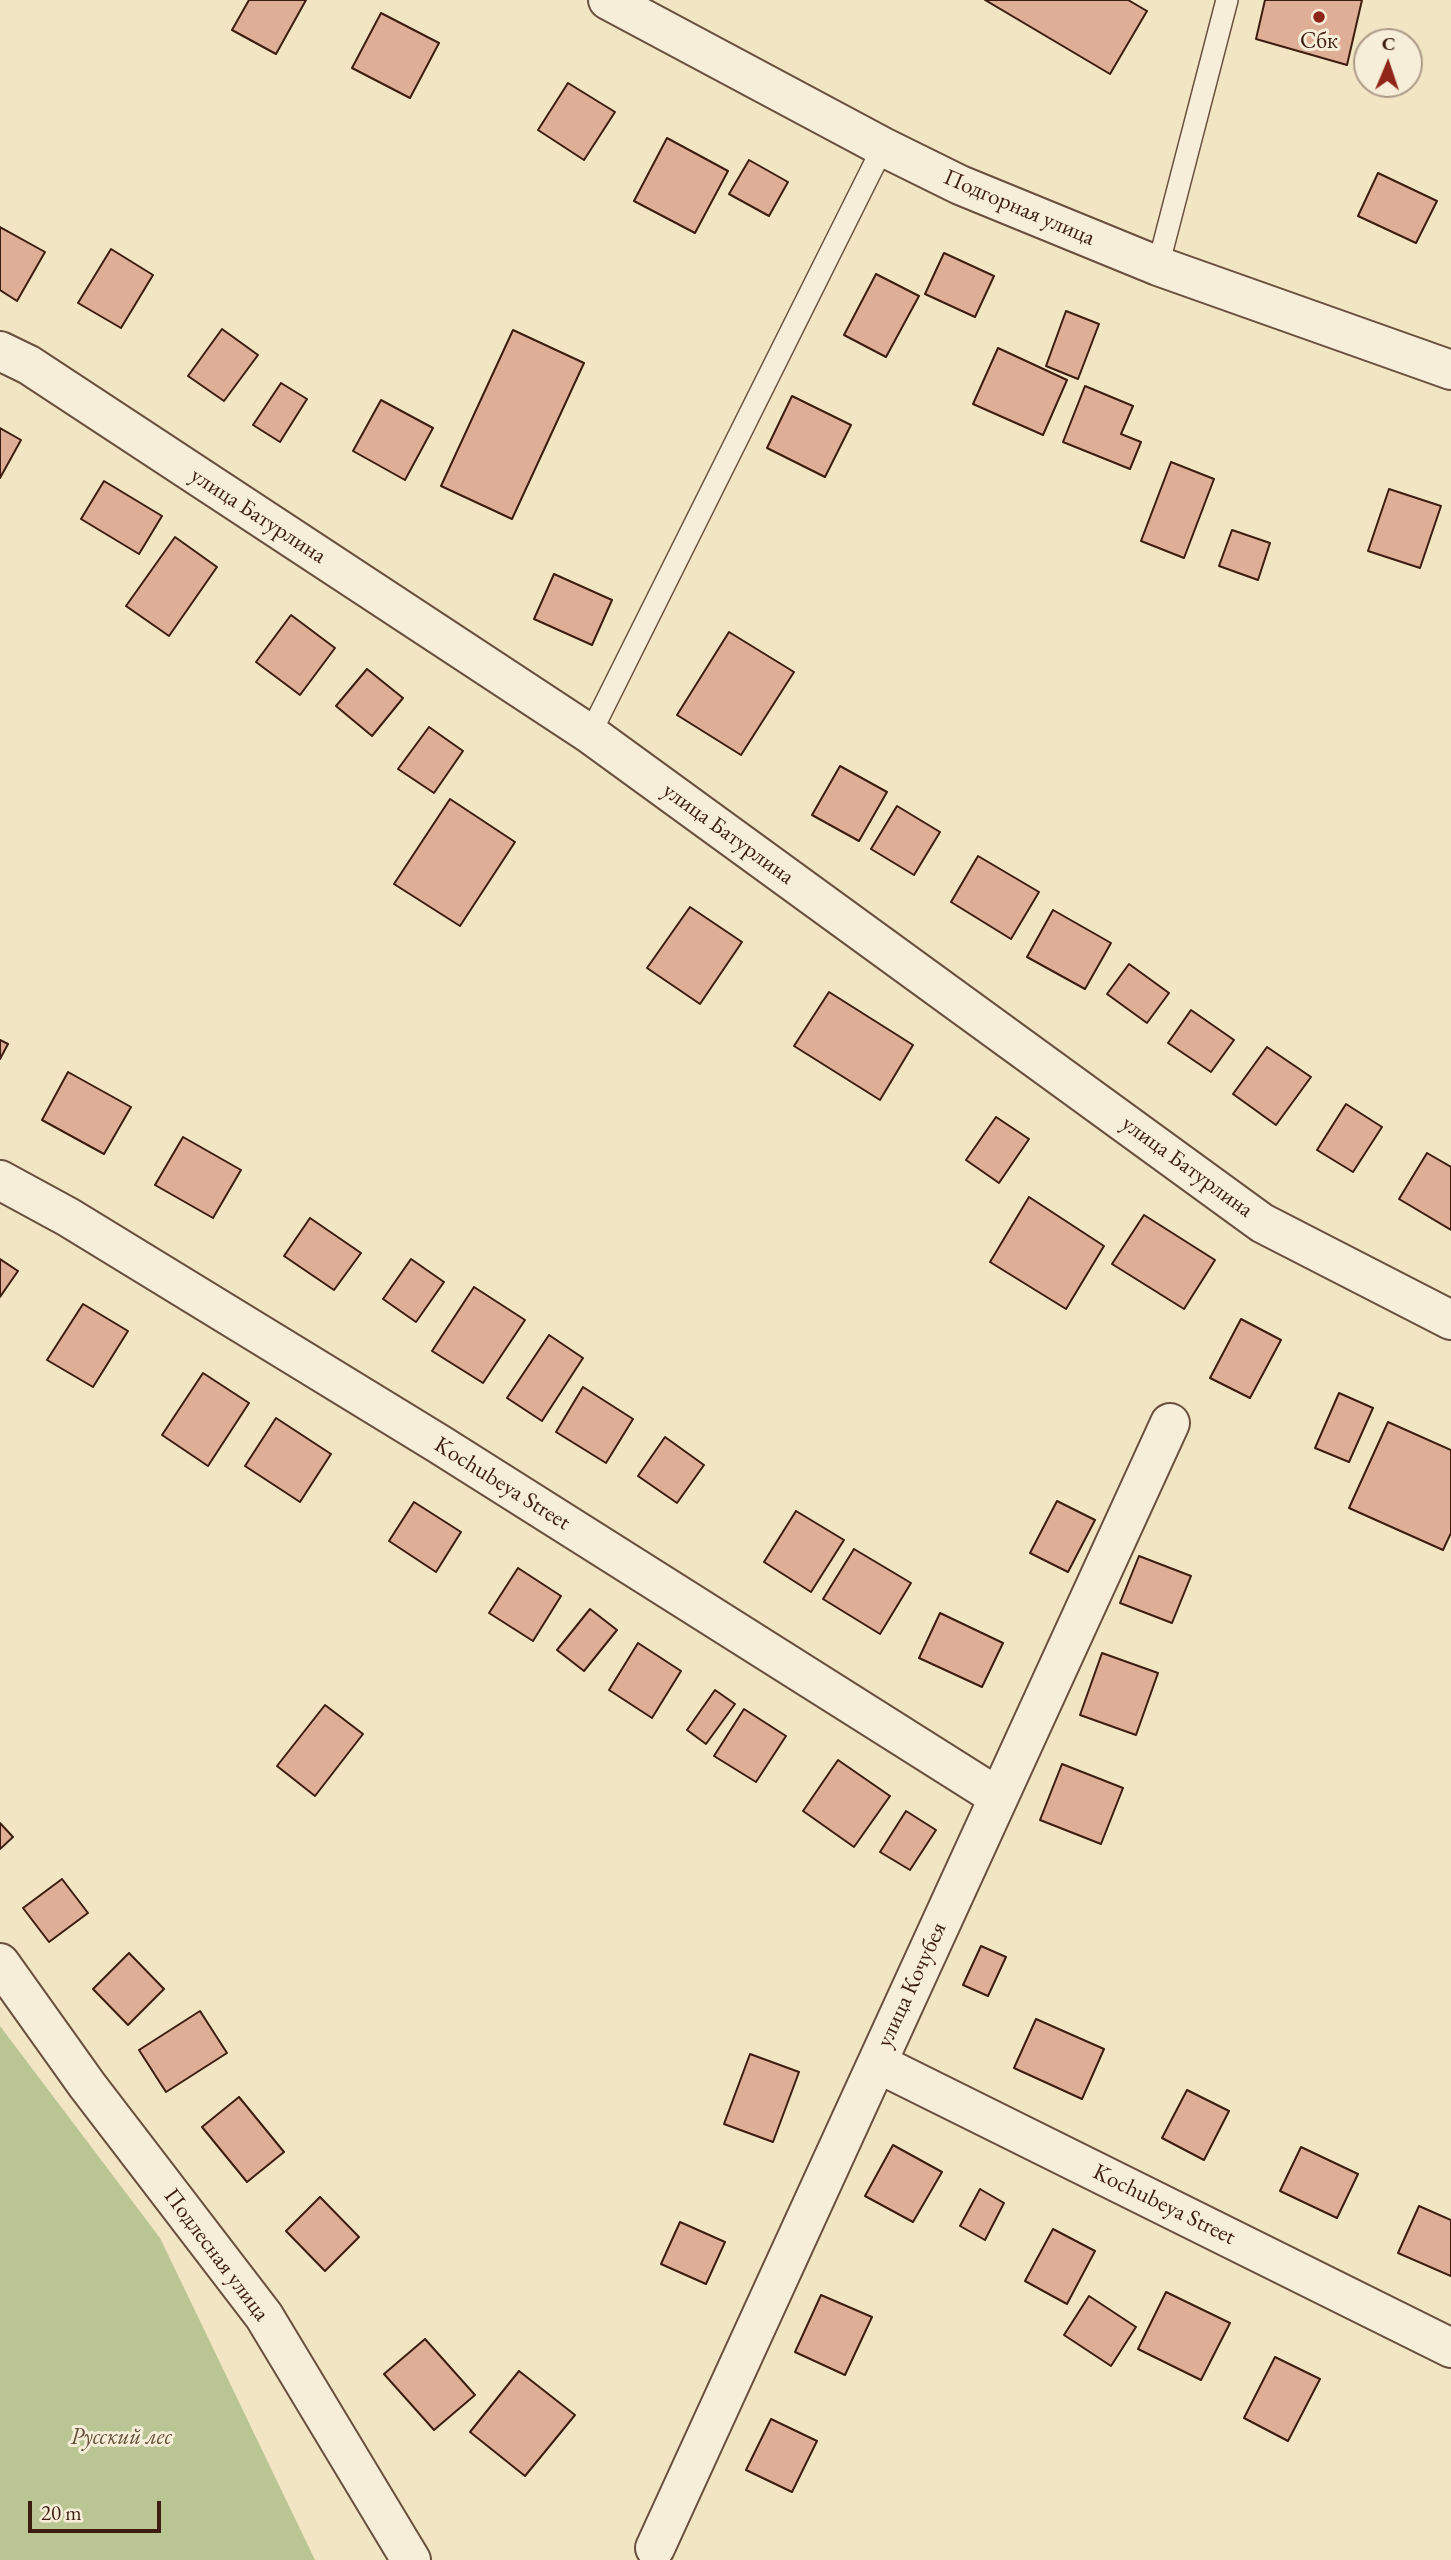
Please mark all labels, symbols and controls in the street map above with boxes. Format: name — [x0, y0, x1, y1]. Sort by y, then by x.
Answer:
marker: Сбк — [1311, 9, 1327, 25]
place label: Сбк — [1300, 28, 1338, 56]
north arrow — [1353, 28, 1423, 98]
text: С — [1381, 31, 1396, 56]
street label: Подгорная улица — [939, 164, 1099, 252]
street label: улица Батурлина — [185, 462, 331, 570]
street label: улица Батурлина — [657, 777, 799, 891]
street label: улица Батурлина — [1116, 1110, 1258, 1224]
street label: Kochubeya Street — [429, 1431, 575, 1537]
street label: улица Кочубея — [871, 1918, 953, 2052]
street label: Kochubeya Street — [1088, 2159, 1240, 2251]
street label: Подлесная улица — [157, 2183, 275, 2327]
park label: Русский лес — [70, 2424, 172, 2452]
scale bar — [32, 2486, 164, 2530]
text: 20 m — [41, 2499, 82, 2526]

